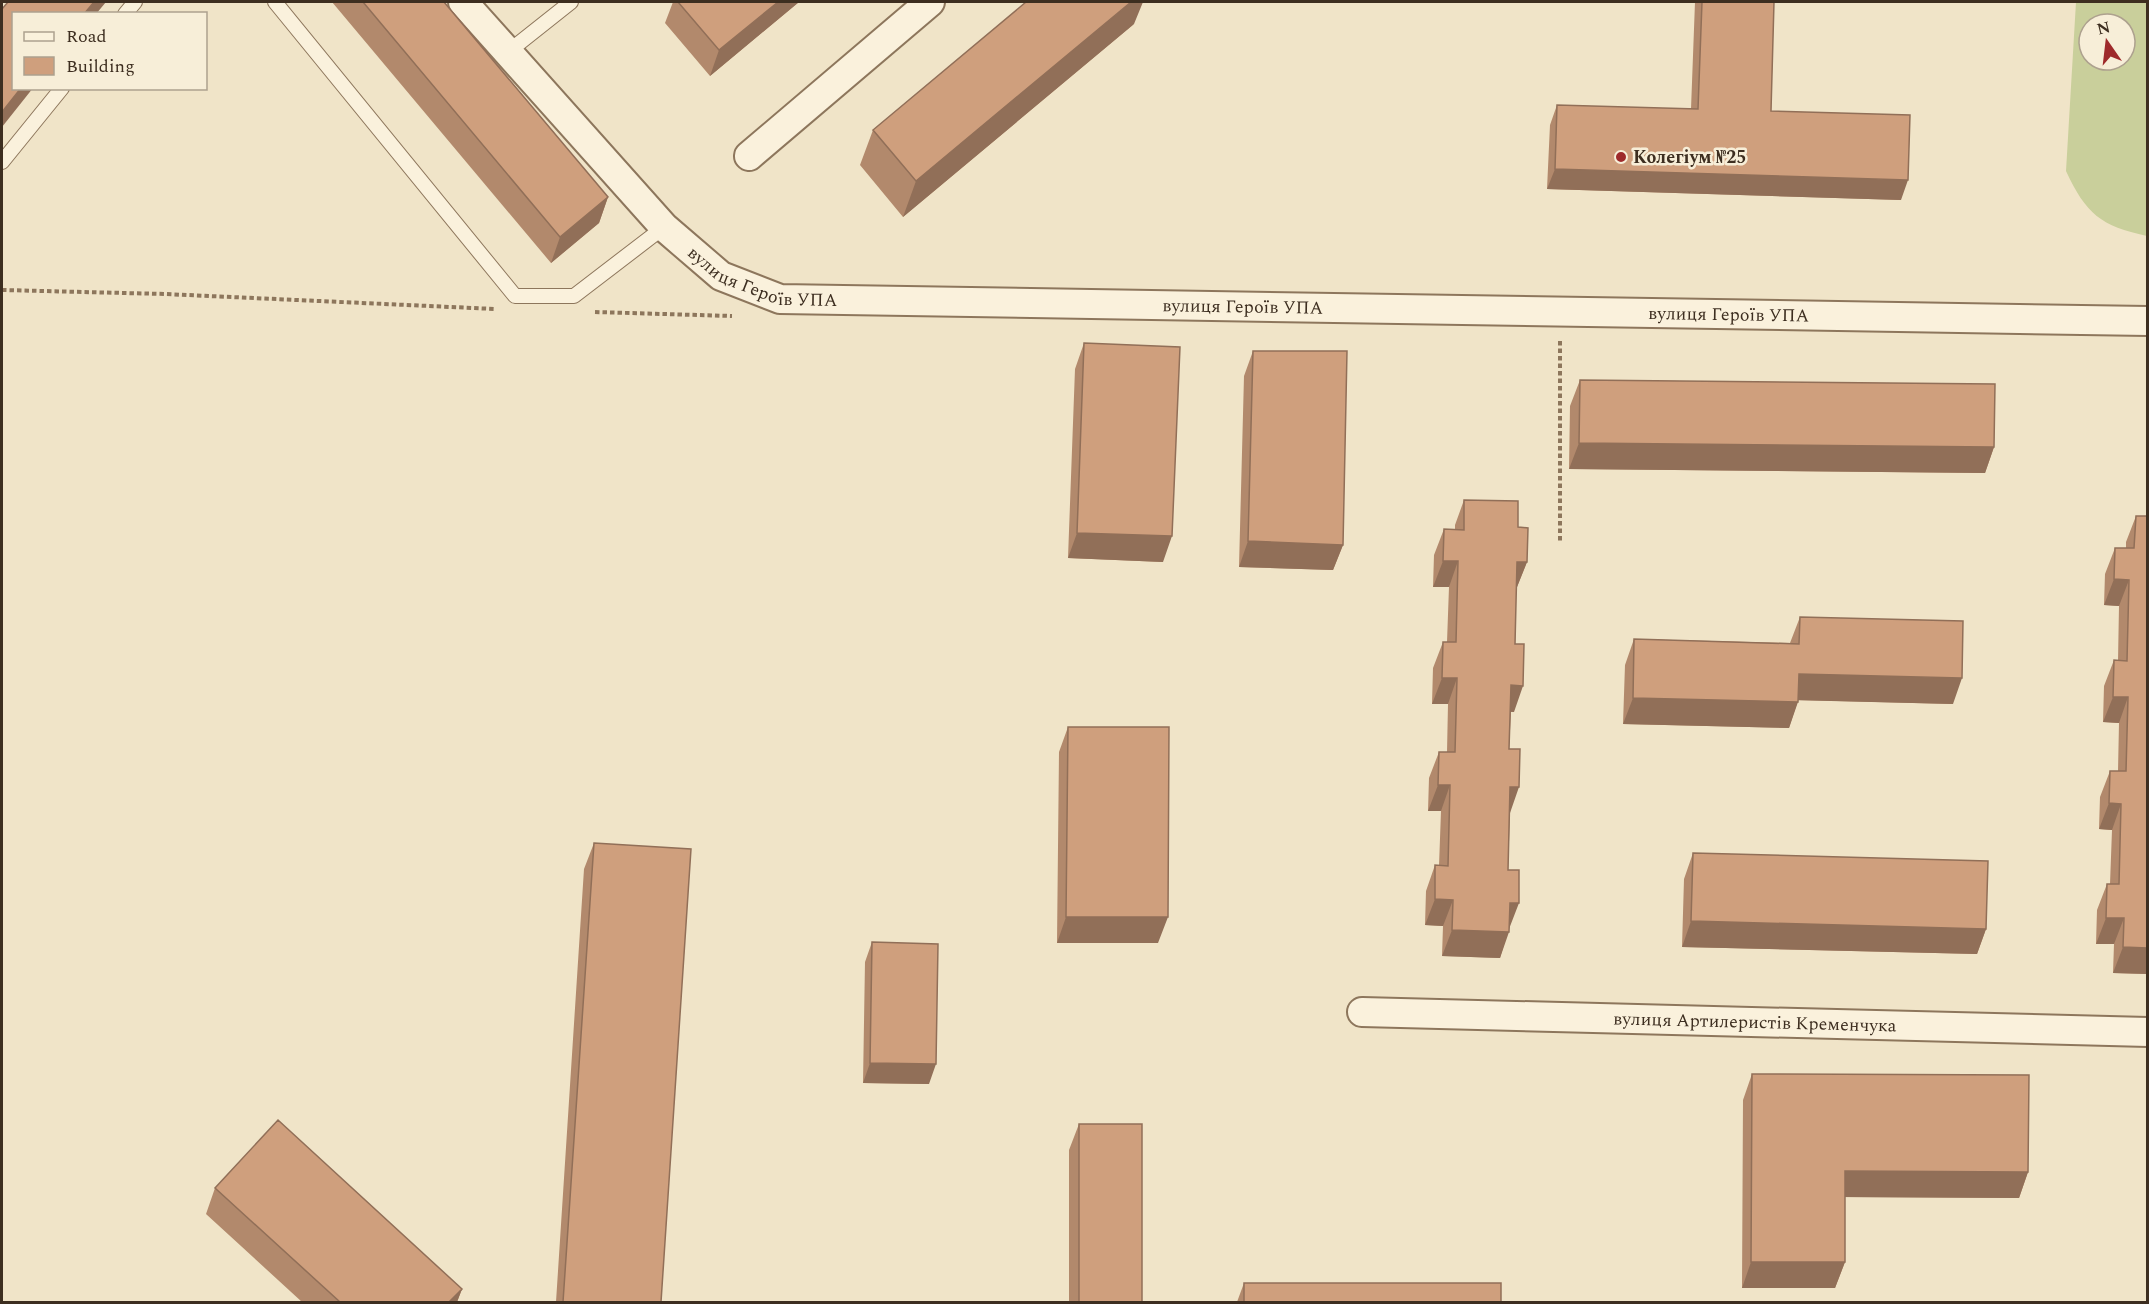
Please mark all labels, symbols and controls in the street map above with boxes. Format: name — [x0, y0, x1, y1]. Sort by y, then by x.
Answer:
legend — [12, 12, 207, 90]
north arrow — [2077, 12, 2137, 72]
text: N — [2094, 15, 2113, 42]
text: Road — [66, 23, 107, 50]
text: Building — [66, 53, 135, 80]
place label: Колегіум №25 — [1633, 144, 1746, 171]
marker: Колегіум №25 — [1614, 150, 1628, 164]
street label: вулиця Героїв УПА — [681, 240, 837, 314]
street label: вулиця Героїв УПА — [1162, 292, 1323, 322]
street label: вулиця Героїв УПА — [1648, 300, 1809, 330]
street label: вулиця Артилеристів Кременчука — [1613, 1005, 1897, 1040]

